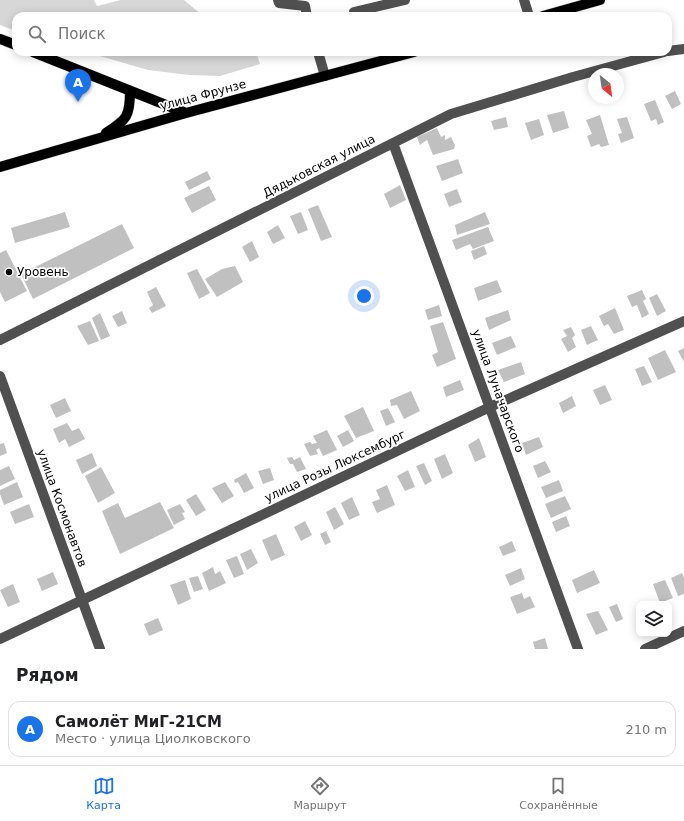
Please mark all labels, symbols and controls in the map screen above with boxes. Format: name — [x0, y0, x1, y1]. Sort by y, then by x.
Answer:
search box — [12, 12, 672, 56]
icon: search — [26, 23, 48, 45]
text: Поиск — [58, 25, 106, 43]
north arrow — [588, 68, 624, 104]
pin: A — [65, 69, 91, 102]
street label: улица Фрунзе — [158, 77, 248, 113]
street label: Дядьковская улица — [261, 132, 377, 200]
place label: Уровень — [17, 265, 69, 279]
marker: Уровень — [4, 267, 14, 277]
your location — [354, 286, 374, 306]
street label: улица Луначарского — [469, 327, 527, 455]
street label: улица Розы Люксембург — [262, 427, 408, 505]
street label: улица Космонавтов — [34, 447, 90, 569]
map controls — [636, 601, 672, 637]
button: layers — [636, 601, 672, 637]
text: Рядом — [16, 665, 79, 685]
text: Самолёт МиГ-21СМ — [55, 713, 222, 731]
text: A — [25, 722, 35, 737]
text: 210 m — [625, 722, 667, 737]
text: Место · улица Циолковского — [55, 731, 251, 746]
tab: Карта — [86, 775, 121, 812]
tab: Маршрут — [294, 775, 347, 812]
tab: Сохранённые — [519, 775, 598, 812]

